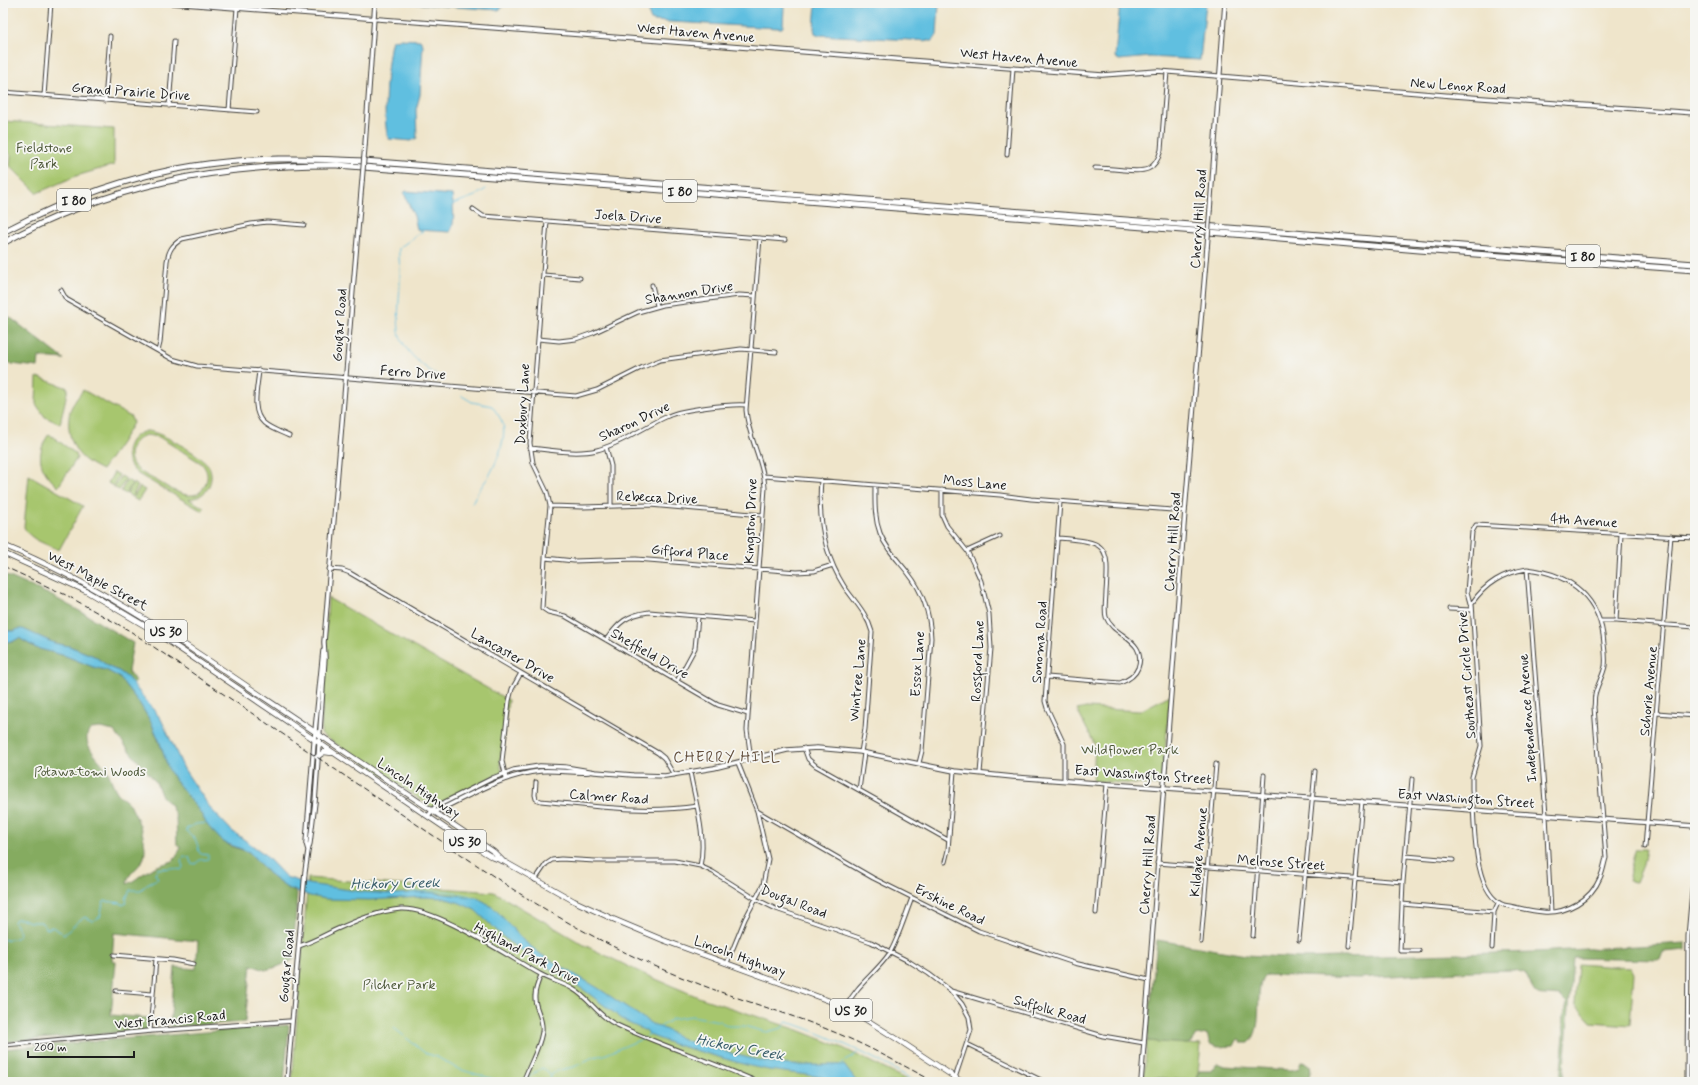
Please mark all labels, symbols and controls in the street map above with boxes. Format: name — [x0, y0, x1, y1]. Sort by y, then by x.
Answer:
street label: West Haven Avenue — [636, 19, 756, 47]
street label: West Haven Avenue — [959, 44, 1079, 72]
street label: New Lenox Road — [1410, 74, 1506, 98]
street label: Grand Prairie Drive — [71, 79, 191, 105]
park label: Fieldstone Park — [16, 139, 72, 173]
street label: Cherry Hill Road — [1187, 169, 1211, 269]
road number: I 80 — [663, 180, 697, 202]
road number: I 80 — [57, 189, 91, 211]
street label: Joela Drive — [594, 206, 662, 228]
road number: I 80 — [1566, 245, 1600, 267]
street label: Shannon Drive — [644, 277, 735, 309]
street label: Gougar Road — [328, 288, 354, 362]
street label: Ferro Drive — [380, 362, 446, 384]
street label: Doxbury Lane — [512, 363, 534, 445]
street label: Sharon Drive — [596, 398, 673, 446]
street label: Moss Lane — [942, 471, 1007, 495]
street label: Kingston Drive — [741, 478, 762, 564]
street label: Rebecca Drive — [616, 488, 698, 508]
street label: Cherry Hill Road — [1161, 492, 1185, 592]
street label: 4th Avenue — [1550, 510, 1618, 532]
street label: Gifford Place — [650, 541, 730, 567]
street label: West Maple Street — [44, 547, 152, 615]
street label: Sonoma Road — [1028, 600, 1052, 684]
street label: Southeast Circle Drive — [1454, 610, 1480, 739]
road number: US 30 — [145, 620, 187, 642]
street label: Rossford Lane — [968, 620, 990, 702]
street label: Sheffield Drive — [607, 624, 692, 684]
street label: Lancaster Drive — [467, 625, 558, 687]
street label: Essex Lane — [907, 631, 929, 697]
street label: Wintree Lane — [845, 638, 871, 722]
street label: Schorie Avenue — [1636, 645, 1662, 737]
street label: Independence Avenue — [1514, 653, 1541, 783]
park label: Wildflower Park — [1081, 741, 1179, 759]
district label: CHERRY HILL — [673, 748, 781, 768]
street label: Lincoln Highway — [374, 754, 463, 823]
street label: East Washington Street — [1074, 761, 1212, 791]
park label: Potawatomi Woods — [34, 763, 146, 781]
street label: Calmer Road — [569, 785, 649, 809]
street label: East Washington Street — [1397, 785, 1535, 815]
street label: Kildare Avenue — [1186, 806, 1212, 898]
street label: Cherry Hill Road — [1136, 815, 1160, 915]
road number: US 30 — [444, 830, 486, 852]
street label: Melrose Street — [1236, 851, 1326, 875]
water label: Hickory Creek — [350, 873, 440, 895]
street label: Erskine Road — [911, 880, 988, 930]
street label: Dougal Road — [757, 881, 830, 925]
street label: Highland Park Drive — [470, 919, 582, 991]
street label: Gougar Road — [275, 929, 301, 1004]
street label: Lincoln Highway — [691, 932, 788, 982]
park label: Pilcher Park — [362, 976, 436, 994]
street label: Suffolk Road — [1011, 991, 1088, 1031]
road number: US 30 — [830, 999, 872, 1021]
street label: West Francis Road — [114, 1006, 226, 1034]
water label: Hickory Creek — [694, 1030, 786, 1066]
scale bar — [28, 1033, 134, 1059]
text: 200 m — [34, 1040, 67, 1056]

